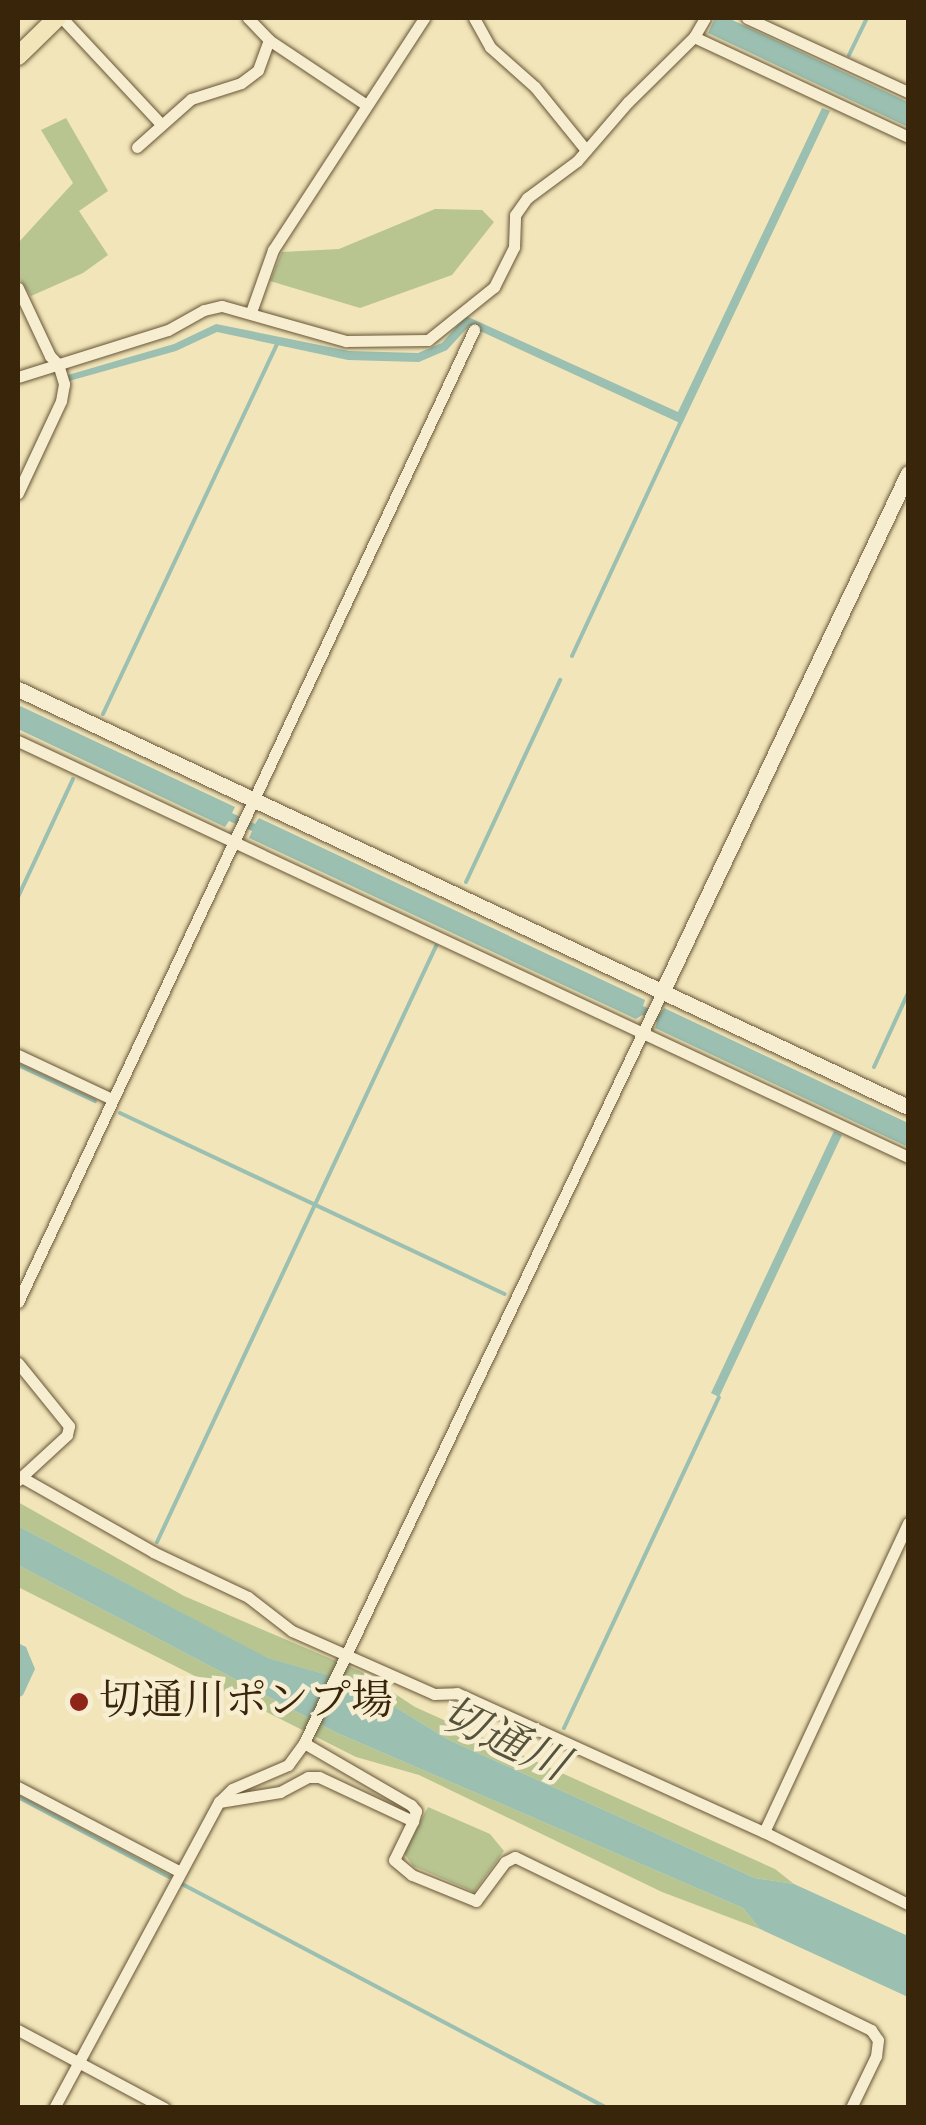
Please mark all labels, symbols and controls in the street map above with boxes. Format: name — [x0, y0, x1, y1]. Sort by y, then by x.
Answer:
place label: 切通川ポンプ場 — [99, 1677, 393, 1727]
water label: 切通川 — [430, 1688, 576, 1794]
marker: 切通川ポンプ場 — [68, 1691, 90, 1713]

